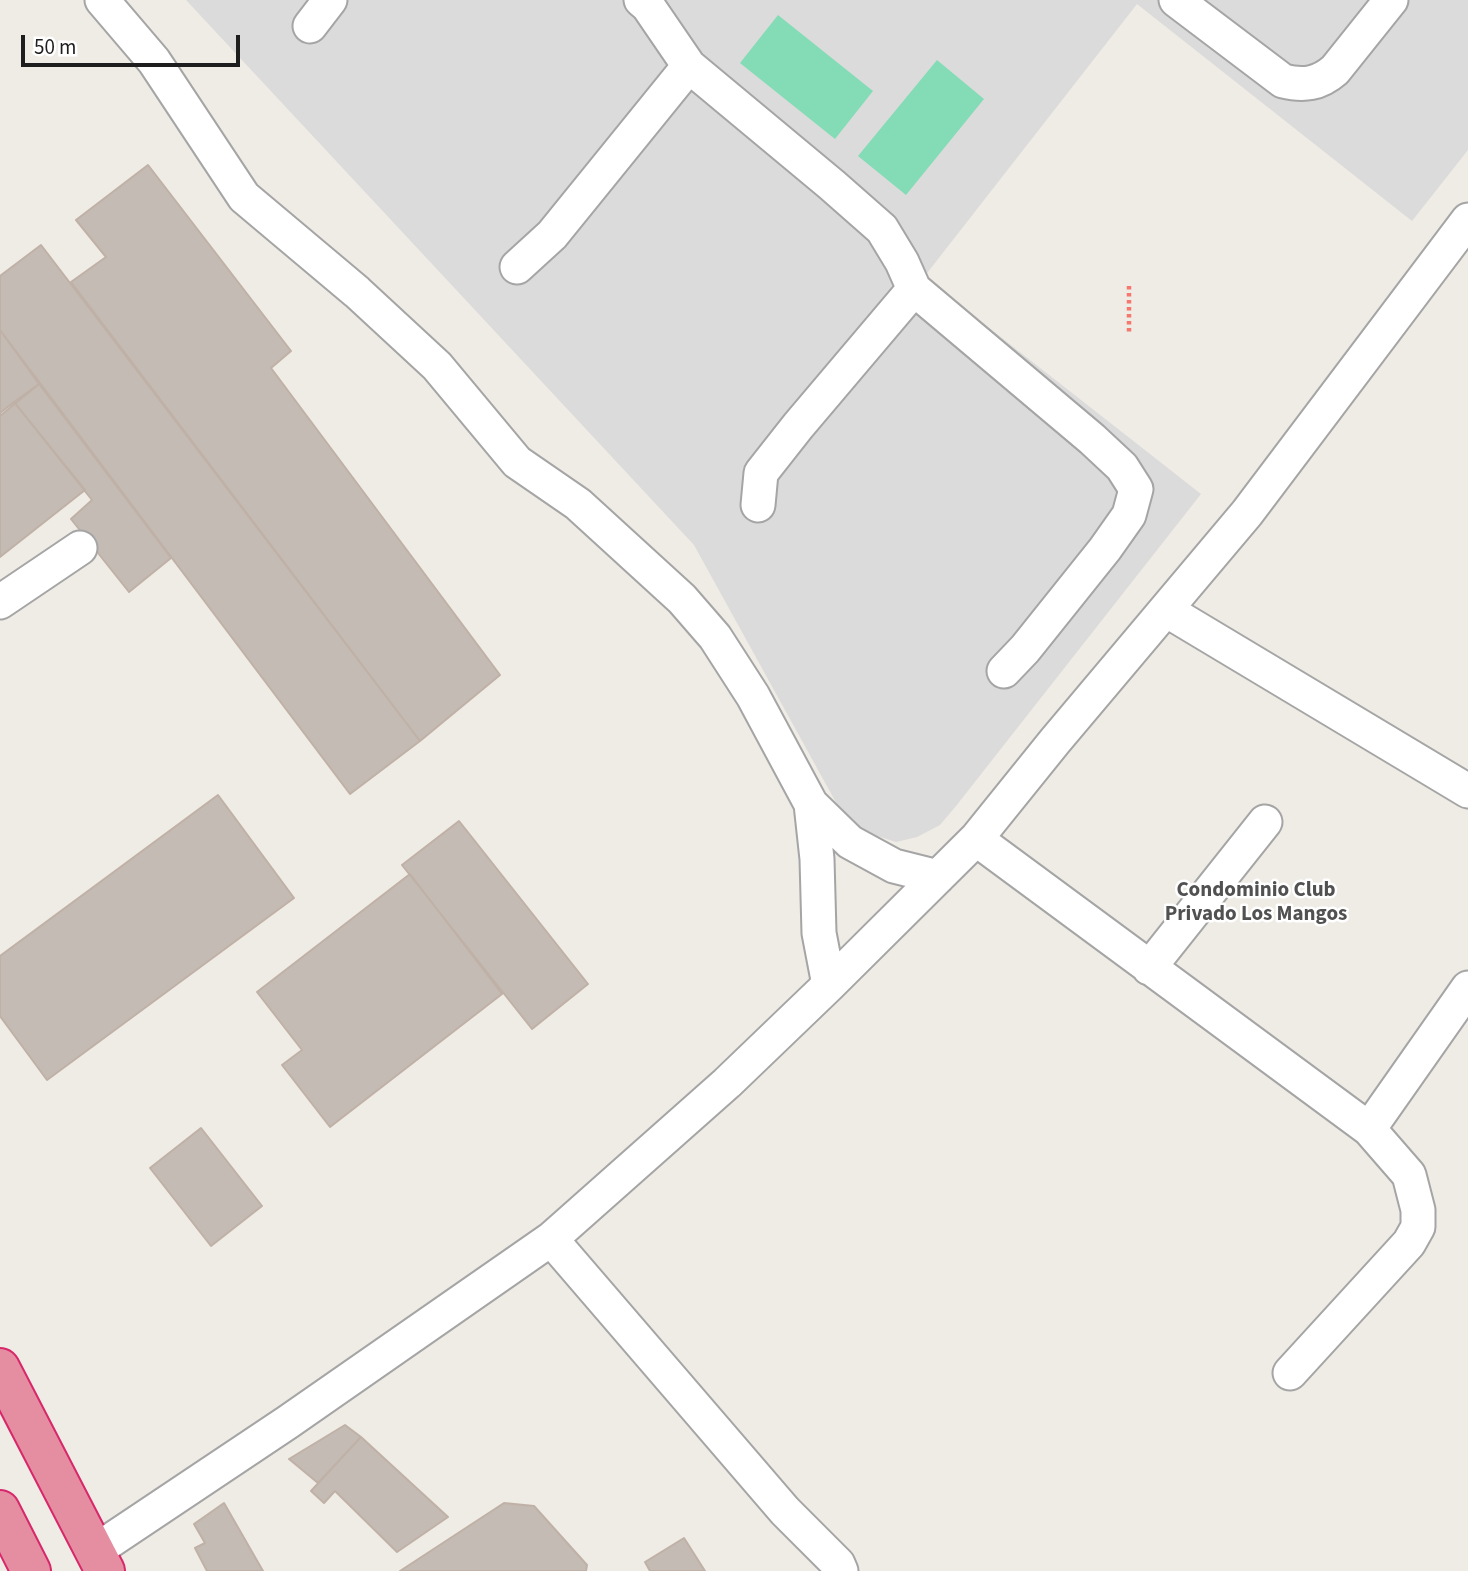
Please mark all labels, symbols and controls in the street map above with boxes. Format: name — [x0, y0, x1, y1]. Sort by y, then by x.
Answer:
scale bar — [24, 21, 243, 65]
text: 50 m — [34, 32, 76, 62]
district label: Condominio Club Privado Los Mangos — [1165, 878, 1347, 928]

